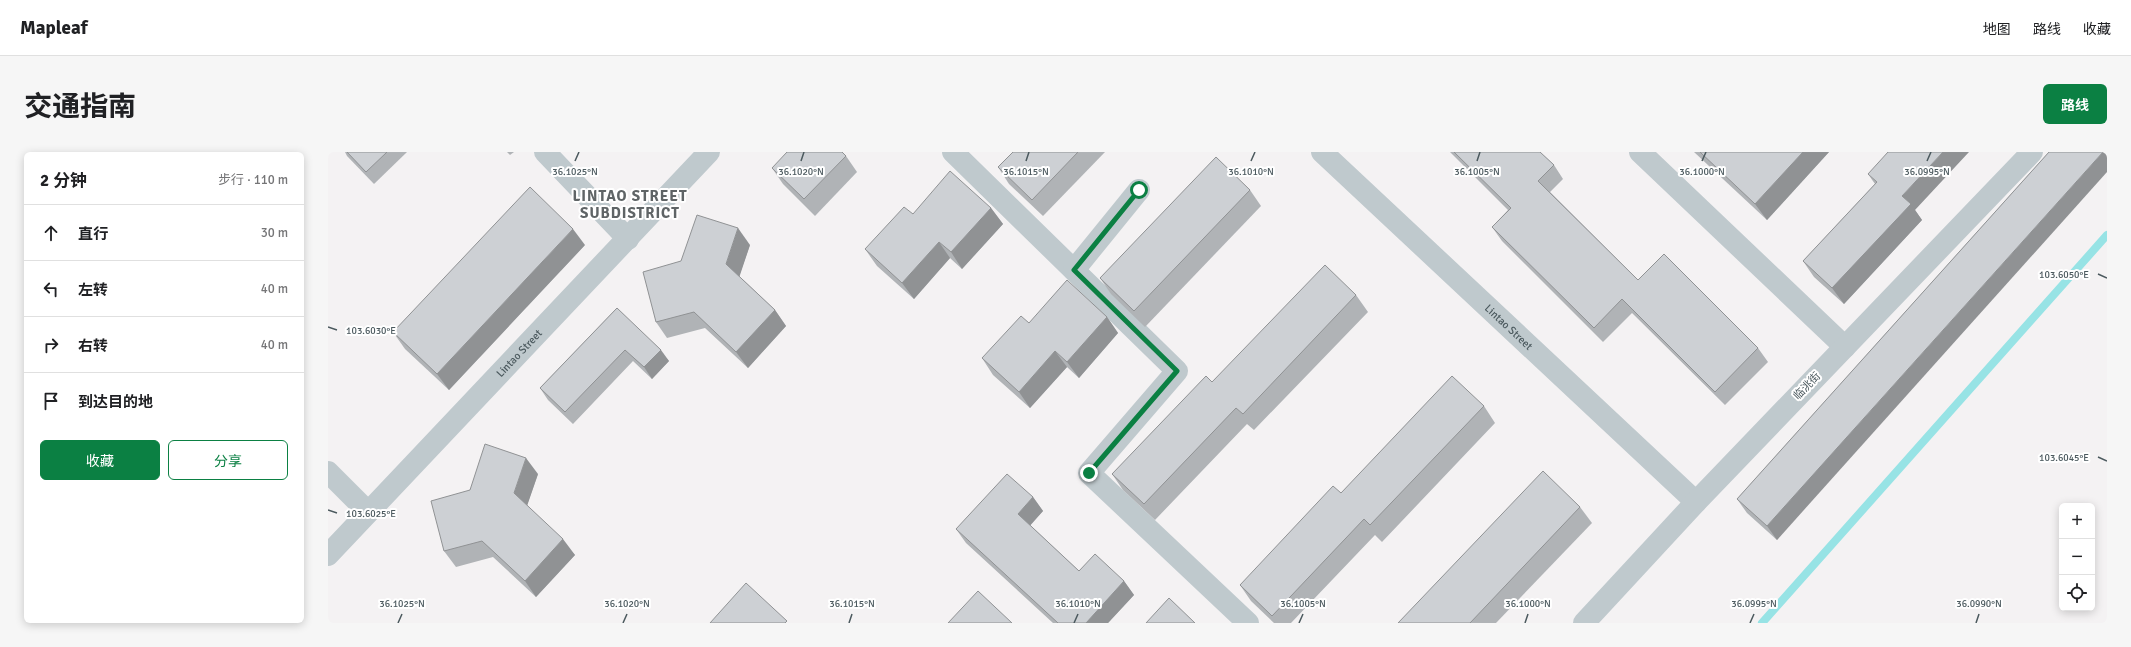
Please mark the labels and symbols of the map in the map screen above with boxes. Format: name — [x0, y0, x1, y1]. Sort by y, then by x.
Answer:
text: 36.1025°N — [552, 166, 598, 178]
text: 36.1020°N — [778, 166, 824, 178]
text: 36.1015°N — [1003, 166, 1049, 178]
text: 36.1010°N — [1228, 166, 1274, 178]
text: 36.1005°N — [1454, 166, 1500, 178]
text: 36.1000°N — [1679, 166, 1725, 178]
text: 36.0995°N — [1904, 166, 1950, 178]
route start — [1130, 181, 1148, 199]
district label: LINTAO STREET SUBDISTRICT — [572, 187, 688, 222]
text: 103.6050°E — [2039, 269, 2089, 281]
street label: Lintao Street — [1482, 301, 1536, 353]
text: 103.6030°E — [346, 325, 396, 337]
street label: Lintao Street — [493, 326, 545, 380]
street label: 临洮街 — [1791, 370, 1823, 402]
text: 103.6045°E — [2039, 452, 2089, 464]
route end — [1080, 464, 1098, 482]
text: 103.6025°E — [346, 508, 396, 520]
text: 36.1025°N — [379, 598, 425, 610]
text: 36.1020°N — [604, 598, 650, 610]
text: 36.1015°N — [829, 598, 875, 610]
text: 36.1010°N — [1055, 598, 1101, 610]
text: 36.1005°N — [1280, 598, 1326, 610]
text: 36.1000°N — [1505, 598, 1551, 610]
text: 36.0995°N — [1731, 598, 1777, 610]
text: 36.0990°N — [1956, 598, 2002, 610]

